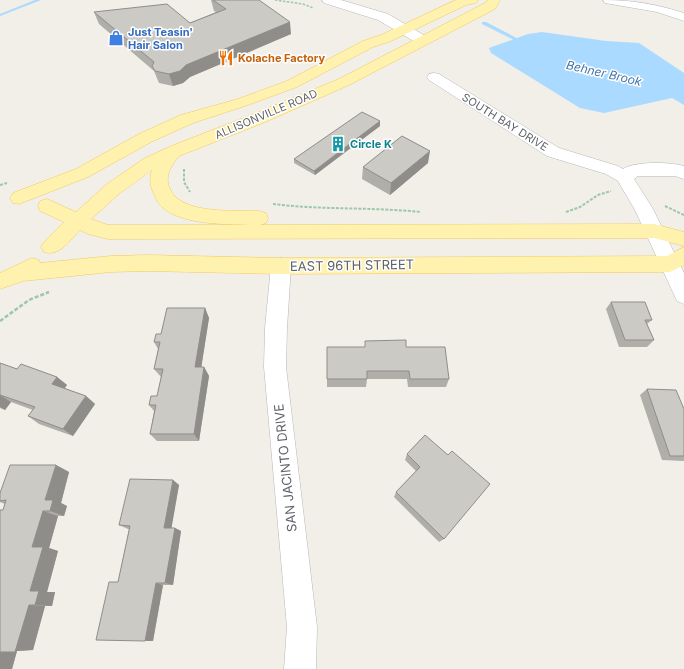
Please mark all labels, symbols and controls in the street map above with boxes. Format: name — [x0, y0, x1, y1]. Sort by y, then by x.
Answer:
place label: Just Teasin' Hair Salon — [128, 25, 193, 52]
shop icon: Just Teasin' Hair Salon — [107, 29, 125, 47]
restaurant icon: Kolache Factory — [217, 49, 235, 67]
place label: Kolache Factory — [238, 51, 326, 65]
water label: Behner Brook — [565, 57, 644, 89]
street label: ALLISONVILLE ROAD — [213, 86, 319, 142]
street label: SOUTH BAY DRIVE — [459, 90, 551, 154]
building icon: Circle K — [329, 135, 347, 153]
place label: Circle K — [350, 137, 392, 151]
street label: EAST 96TH STREET — [290, 256, 414, 274]
street label: SAN JACINTO DRIVE — [270, 403, 300, 533]

